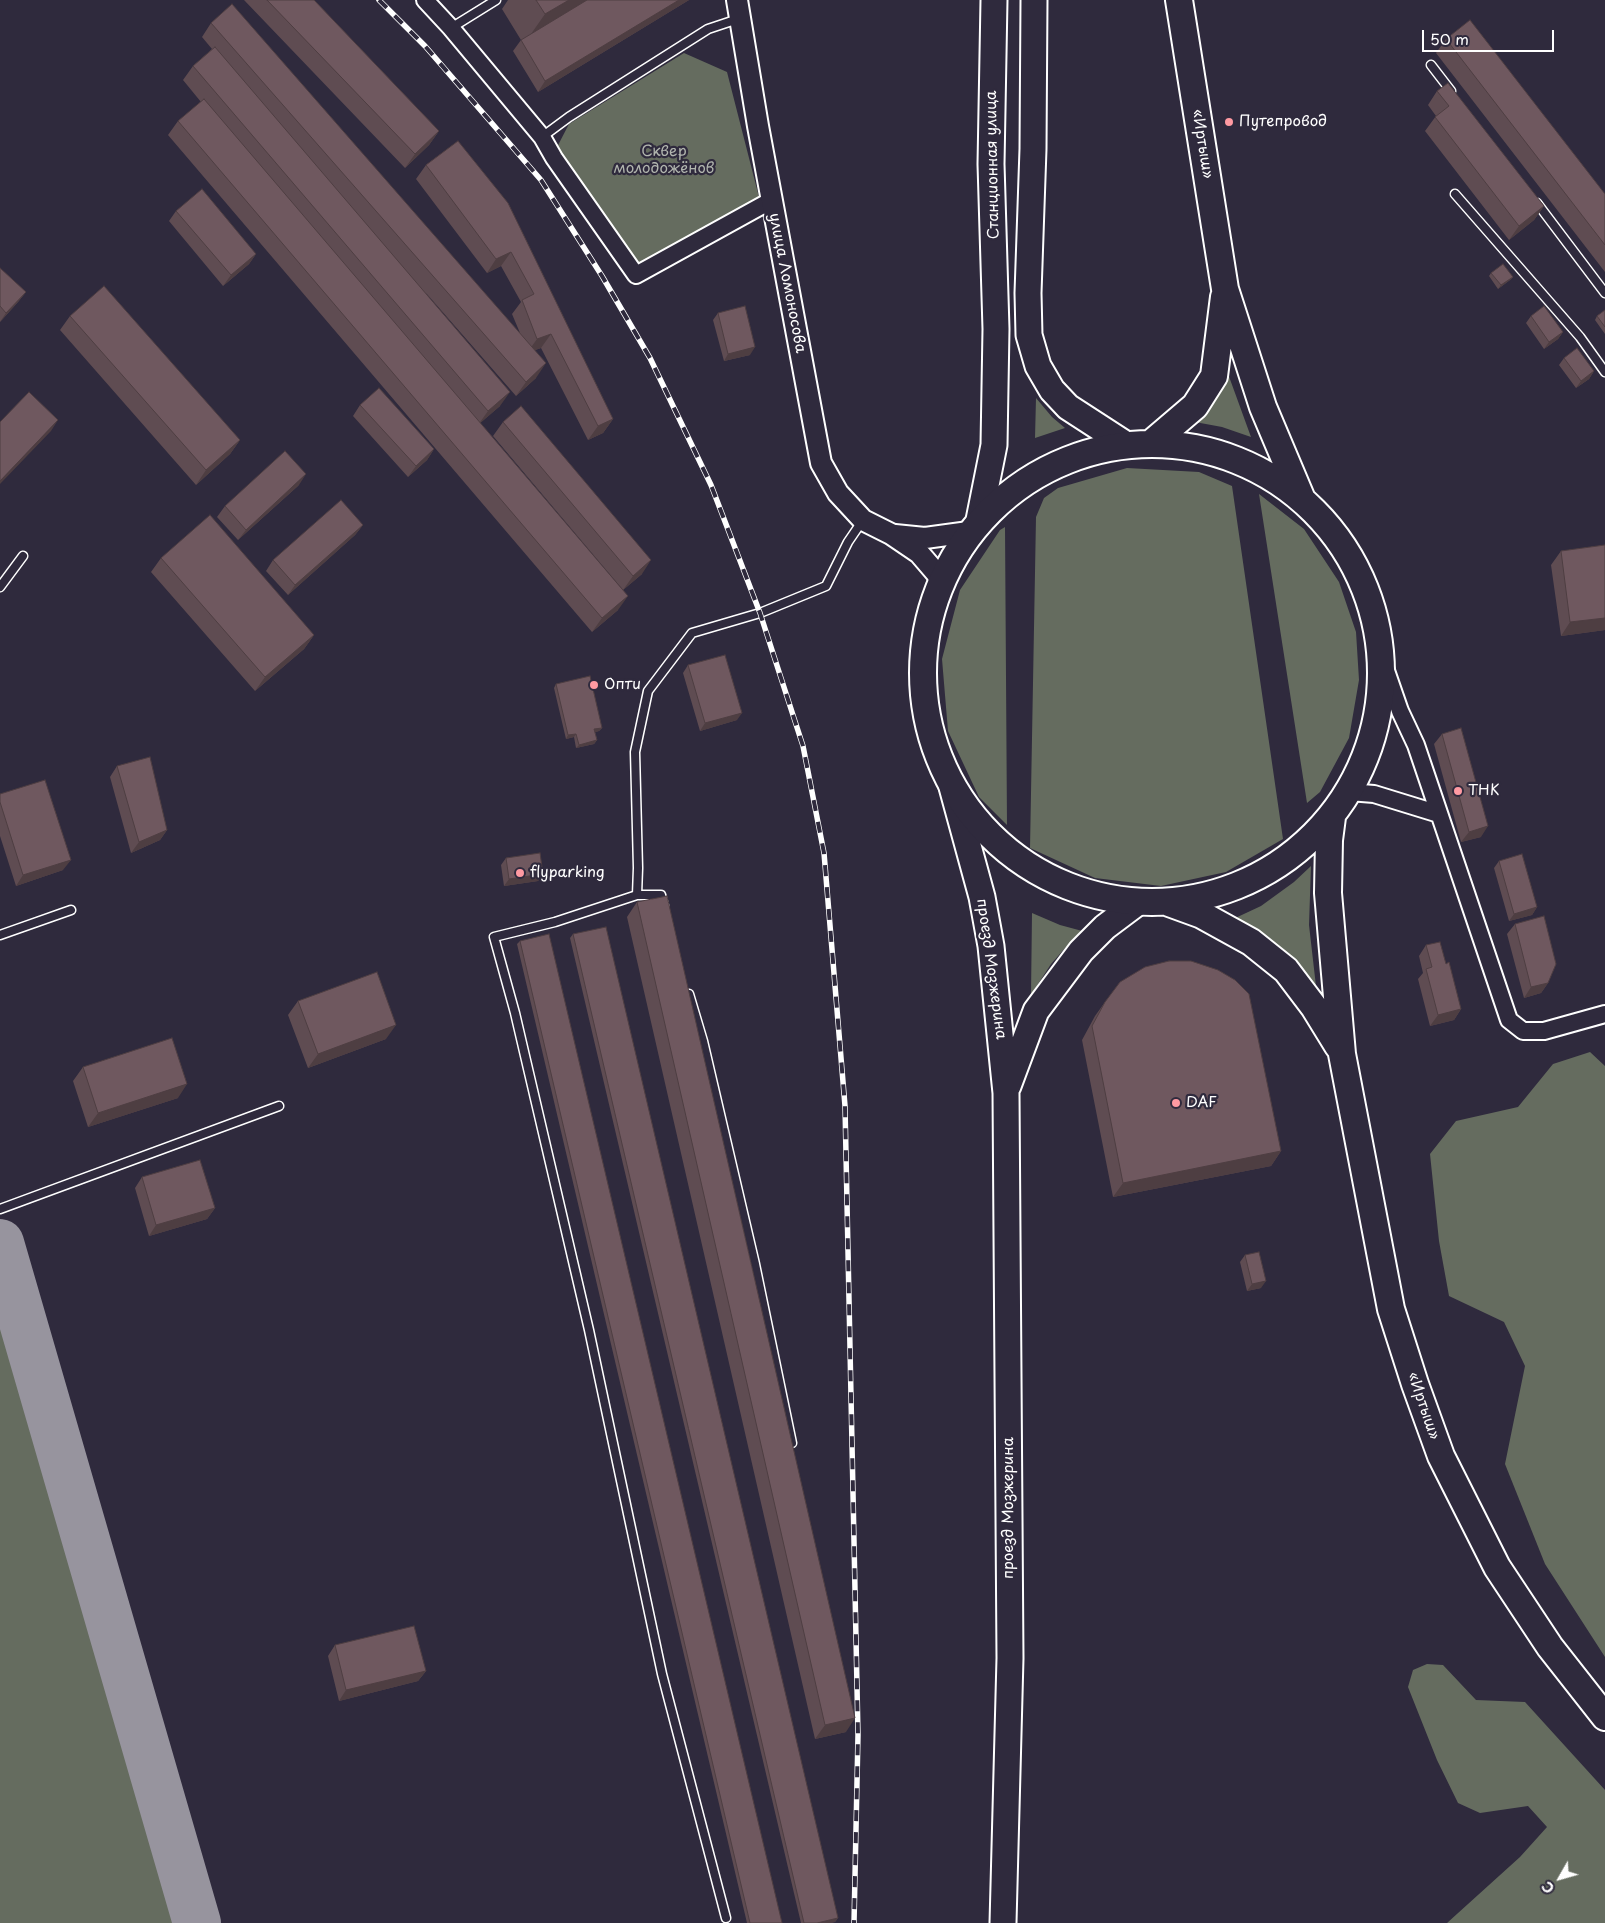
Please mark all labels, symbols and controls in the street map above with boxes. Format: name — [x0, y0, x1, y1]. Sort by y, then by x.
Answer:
scale bar — [1425, 20, 1558, 52]
text: 50 m — [1430, 27, 1469, 50]
street label: Станционная улица — [983, 90, 1003, 240]
street label: «Иртыш» — [1188, 108, 1216, 180]
place label: Путепровод — [1239, 113, 1327, 131]
marker: Путепровод — [1223, 116, 1235, 128]
park label: Сквер молодожёнов — [614, 143, 714, 178]
street label: улица Ломоносова — [765, 212, 809, 354]
place label: Опти — [604, 676, 641, 694]
marker: Опти — [588, 679, 600, 691]
place label: ТНК — [1468, 782, 1499, 800]
marker: ТНК — [1452, 785, 1464, 797]
place label: flyparking — [530, 864, 605, 882]
marker: flyparking — [514, 867, 526, 879]
street label: проезд Мозжерина — [972, 897, 1010, 1041]
place label: DAF — [1186, 1094, 1217, 1112]
marker: DAF — [1170, 1097, 1182, 1109]
street label: «Иртыш» — [1403, 1370, 1443, 1442]
street label: проезд Мозжерина — [1000, 1437, 1018, 1579]
north arrow — [1535, 1853, 1585, 1903]
text: С — [1536, 1877, 1559, 1898]

